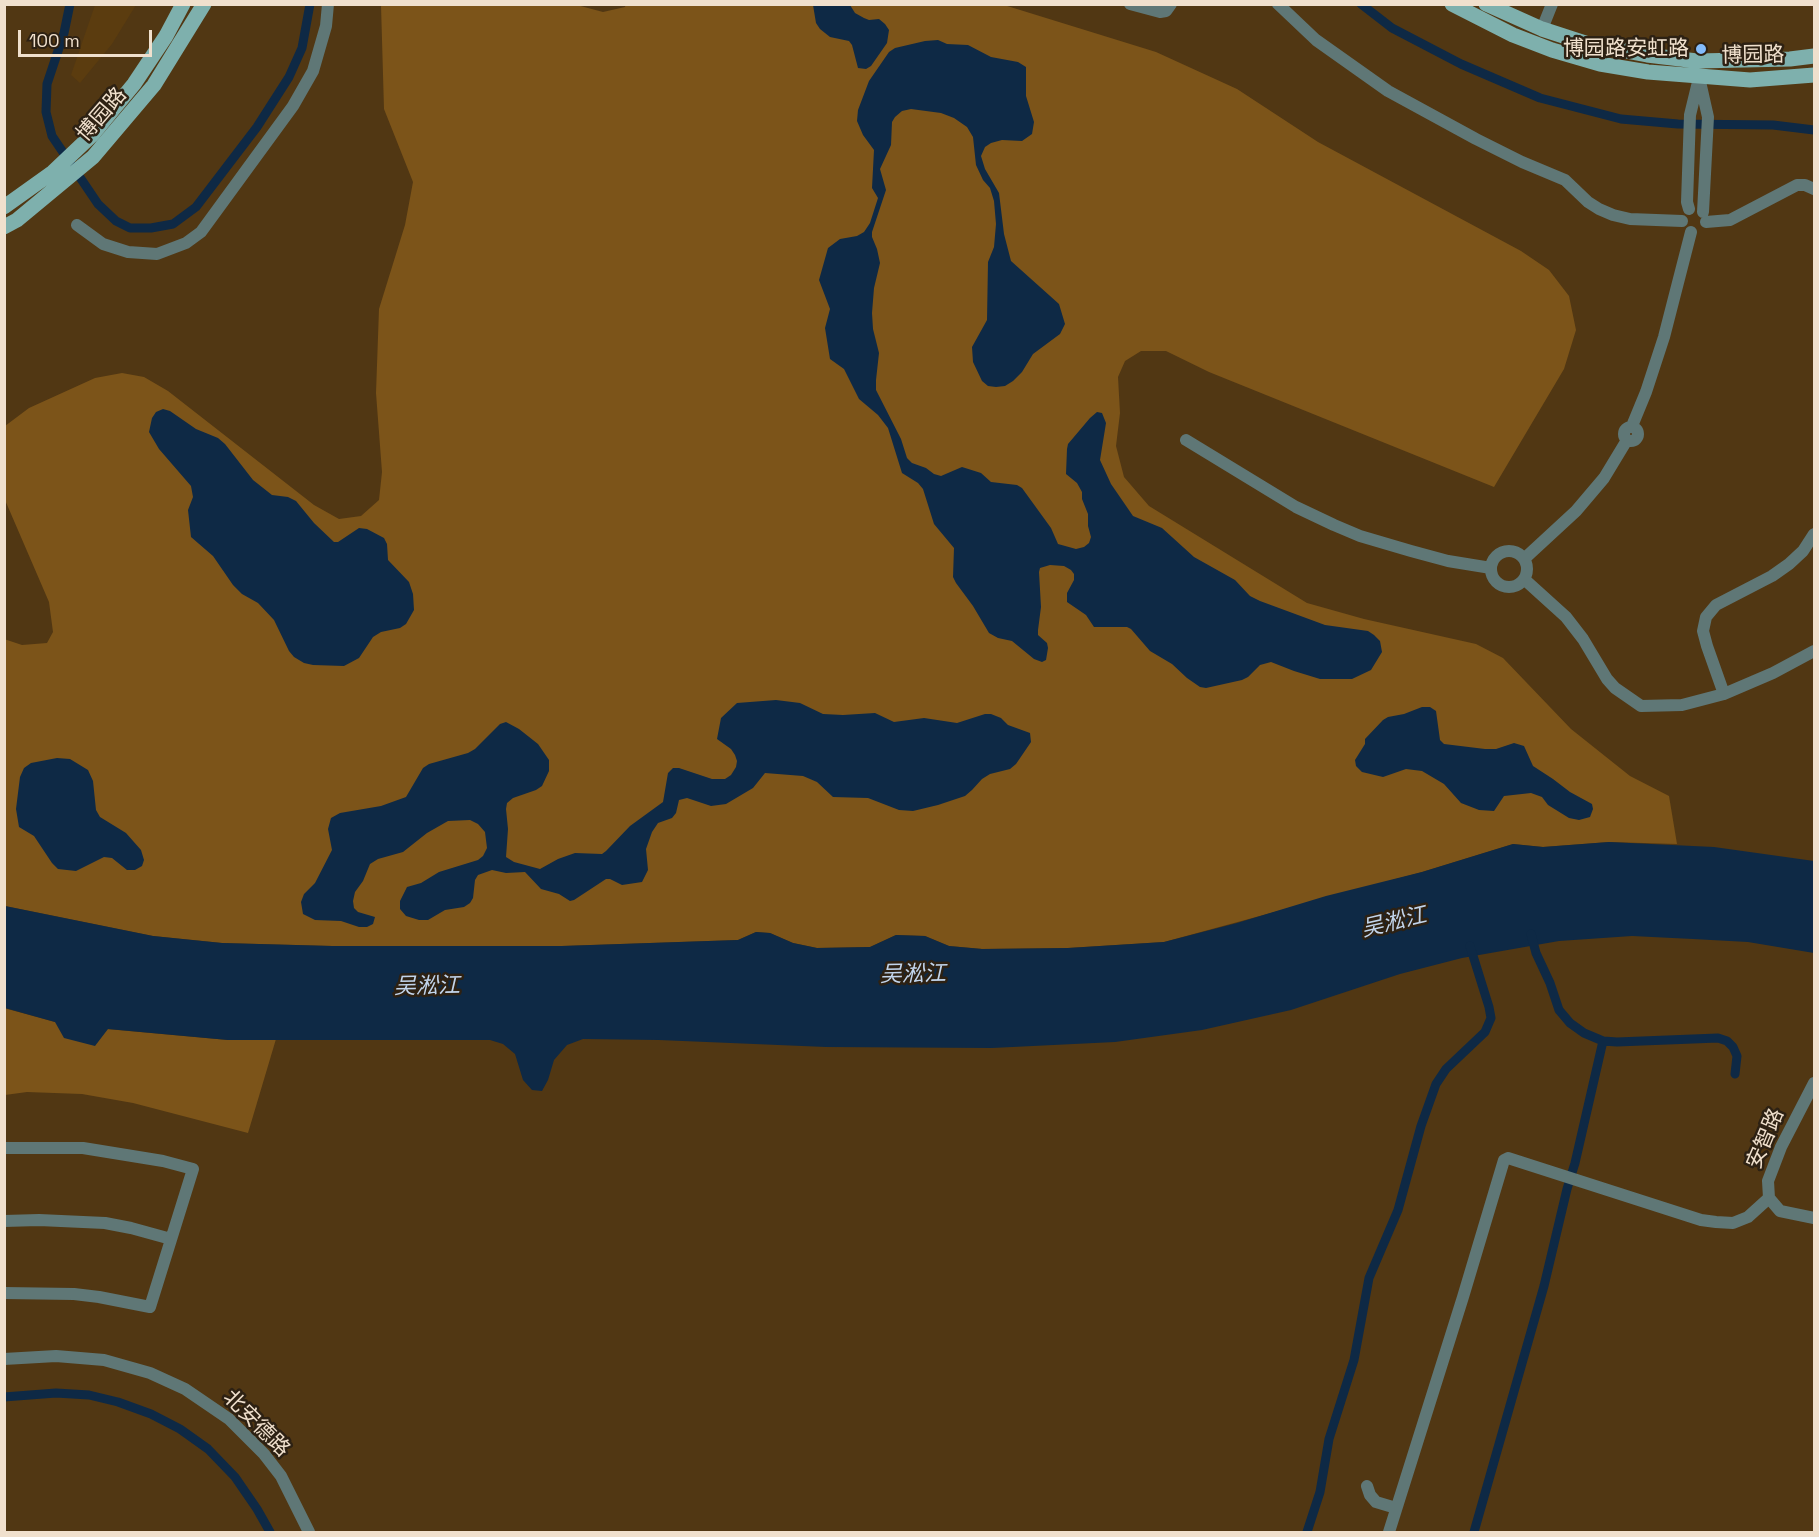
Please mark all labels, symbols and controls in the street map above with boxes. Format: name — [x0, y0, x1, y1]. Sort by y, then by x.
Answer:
scale bar — [21, 18, 154, 56]
text: 100 m — [29, 29, 80, 52]
place label: 博园路安虹路 — [1563, 36, 1689, 62]
marker: 博园路安虹路 — [1694, 42, 1708, 56]
street label: 博园路 — [1721, 43, 1785, 69]
street label: 博园路 — [72, 83, 132, 147]
water label: 吴淞江 — [1359, 903, 1429, 943]
water label: 吴淞江 — [880, 961, 946, 989]
water label: 吴淞江 — [394, 973, 460, 1001]
street label: 安智路 — [1742, 1105, 1790, 1173]
street label: 北安德路 — [217, 1385, 295, 1463]

